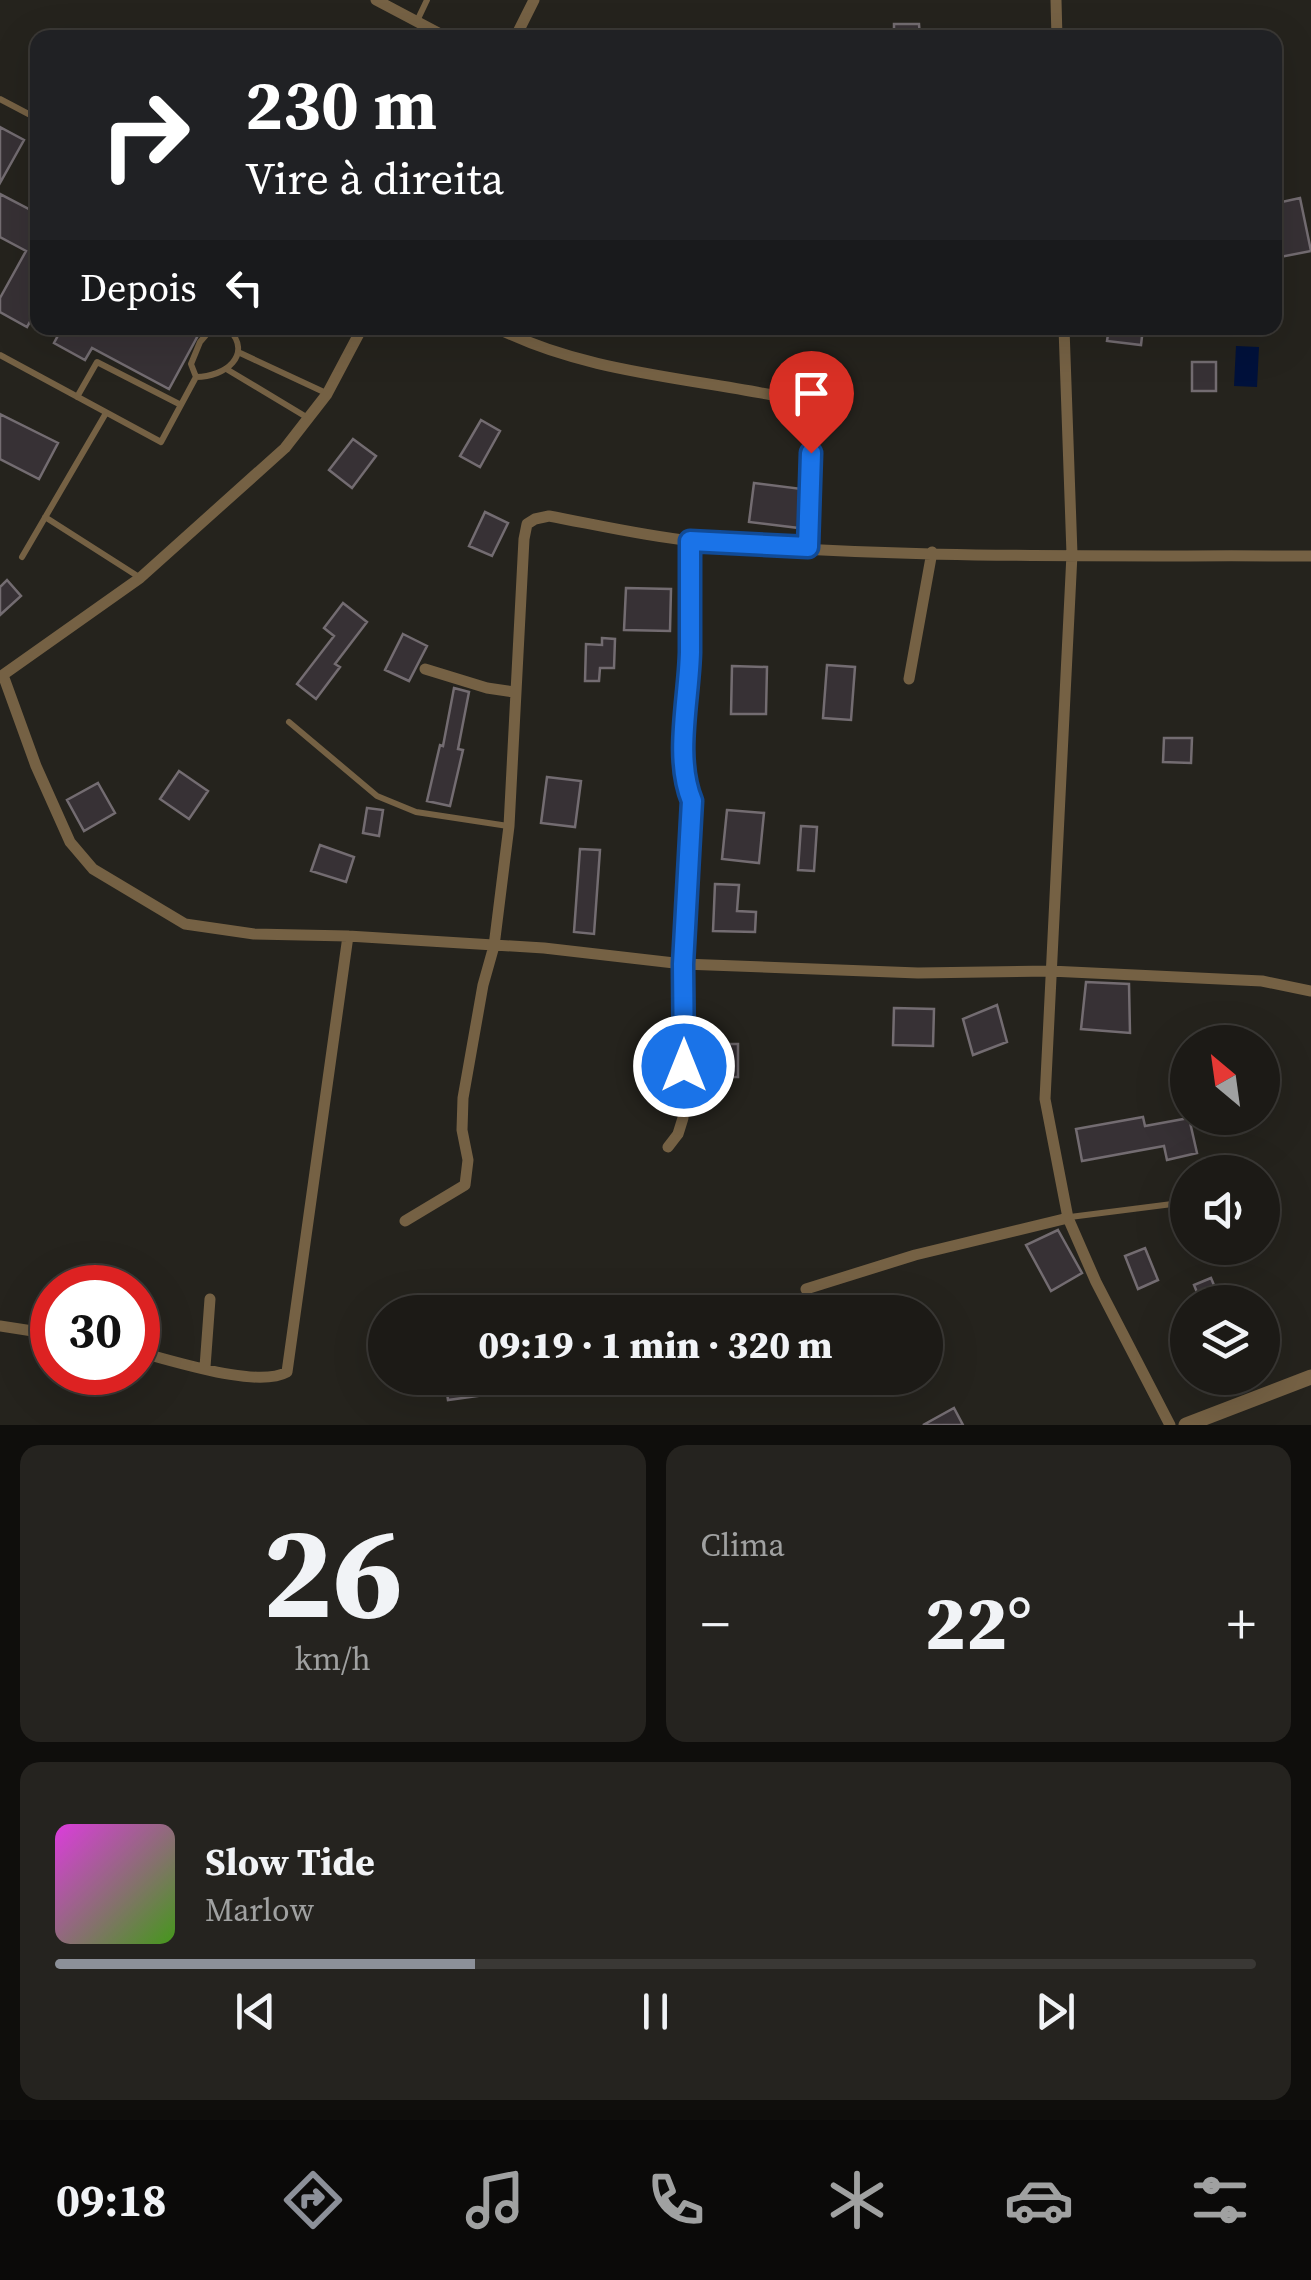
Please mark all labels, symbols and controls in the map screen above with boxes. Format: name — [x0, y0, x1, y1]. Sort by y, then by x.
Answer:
text: 230 m — [245, 56, 437, 152]
icon: right — [80, 70, 210, 200]
text: Vire à direita — [245, 147, 504, 209]
icon: left — [217, 260, 272, 315]
text: Depois — [80, 262, 197, 314]
pin — [769, 351, 854, 454]
icon: arrive — [784, 366, 839, 421]
position arrow — [632, 1014, 736, 1118]
north arrow — [1170, 1025, 1280, 1135]
map controls — [1170, 1025, 1280, 1395]
button: sound — [1170, 1155, 1280, 1265]
speed limit sign: 30 — [30, 1265, 160, 1395]
button: layers — [1170, 1285, 1280, 1395]
text: 09:19 · 1 min · 320 m — [478, 1319, 833, 1371]
text: 26 — [262, 1482, 403, 1661]
text: Clima — [701, 1523, 785, 1567]
text: 22° — [925, 1571, 1032, 1674]
text: − — [701, 1586, 730, 1661]
text: + — [1227, 1586, 1256, 1661]
text: km/h — [295, 1637, 371, 1681]
text: Slow Tide — [205, 1836, 375, 1888]
text: Marlow — [205, 1888, 314, 1932]
icon: previous — [228, 1984, 283, 2039]
icon: pause — [628, 1984, 683, 2039]
icon: next — [1028, 1984, 1083, 2039]
icon: directions — [278, 2165, 348, 2235]
icon: music — [460, 2165, 530, 2235]
icon: phone — [641, 2165, 711, 2235]
icon: climate — [822, 2165, 892, 2235]
icon: car — [1004, 2165, 1074, 2235]
icon: filters — [1185, 2165, 1255, 2235]
text: 09:18 — [56, 2169, 167, 2231]

